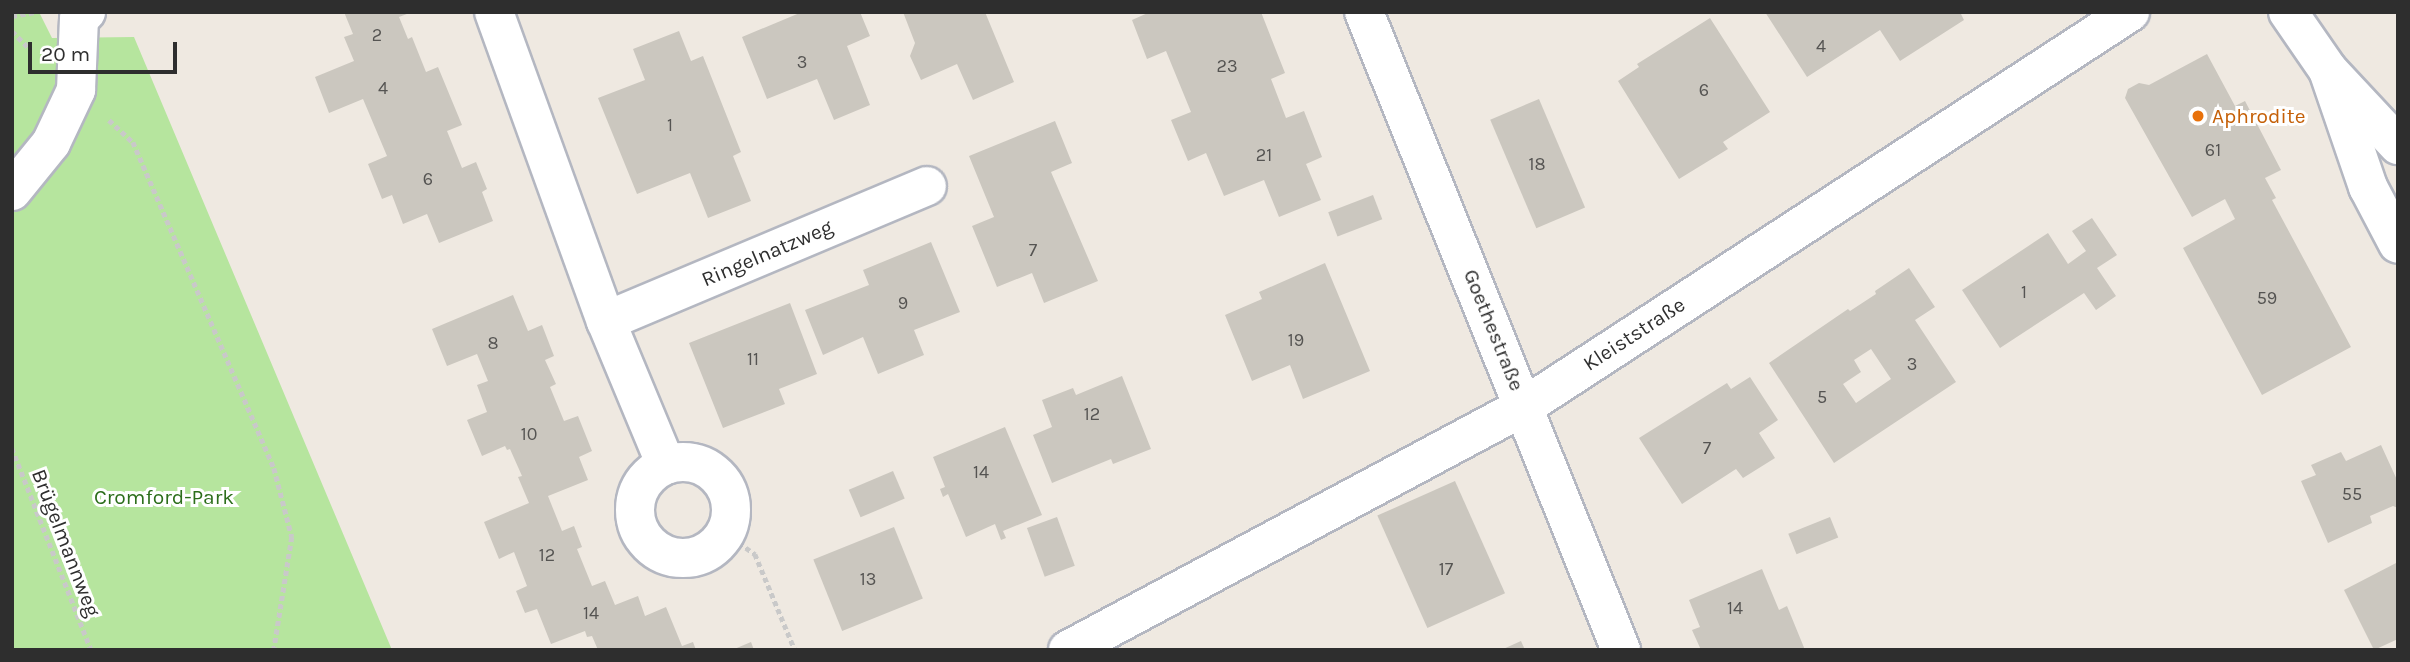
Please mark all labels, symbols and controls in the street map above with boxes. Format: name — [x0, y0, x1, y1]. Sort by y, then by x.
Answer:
house number: 2 — [372, 24, 382, 46]
scale bar — [32, 28, 180, 72]
house number: 4 — [1816, 35, 1826, 57]
text: 20 m — [41, 42, 90, 66]
house number: 3 — [797, 51, 807, 73]
house number: 23 — [1216, 55, 1238, 77]
house number: 4 — [378, 77, 388, 99]
house number: 6 — [1699, 79, 1709, 101]
place label: Aphrodite — [2212, 103, 2305, 129]
marker: Aphrodite — [2190, 108, 2206, 124]
house number: 1 — [667, 114, 673, 136]
house number: 61 — [2205, 139, 2221, 161]
house number: 21 — [1256, 144, 1272, 166]
house number: 18 — [1528, 153, 1546, 175]
house number: 6 — [423, 168, 433, 190]
street label: Ringelnatzweg — [698, 214, 836, 292]
house number: 7 — [1029, 239, 1037, 261]
street label: Goethestraße — [1458, 266, 1530, 394]
house number: 1 — [2021, 281, 2027, 303]
house number: 59 — [2257, 287, 2277, 309]
house number: 9 — [898, 292, 908, 314]
street label: Kleiststraße — [1578, 292, 1690, 376]
house number: 19 — [1288, 329, 1304, 351]
house number: 8 — [487, 332, 499, 354]
house number: 11 — [747, 348, 759, 370]
house number: 3 — [1907, 353, 1917, 375]
house number: 5 — [1817, 386, 1827, 408]
house number: 12 — [1084, 403, 1100, 425]
house number: 10 — [521, 423, 537, 445]
house number: 7 — [1703, 437, 1711, 459]
house number: 14 — [973, 461, 989, 483]
street label: Brügelmannweg — [26, 466, 106, 620]
house number: 55 — [2342, 483, 2362, 505]
park label: Cromford-Park — [94, 484, 234, 510]
house number: 12 — [539, 544, 555, 566]
house number: 17 — [1439, 558, 1453, 580]
house number: 13 — [860, 568, 876, 590]
house number: 14 — [1727, 597, 1743, 619]
house number: 14 — [583, 602, 599, 624]

